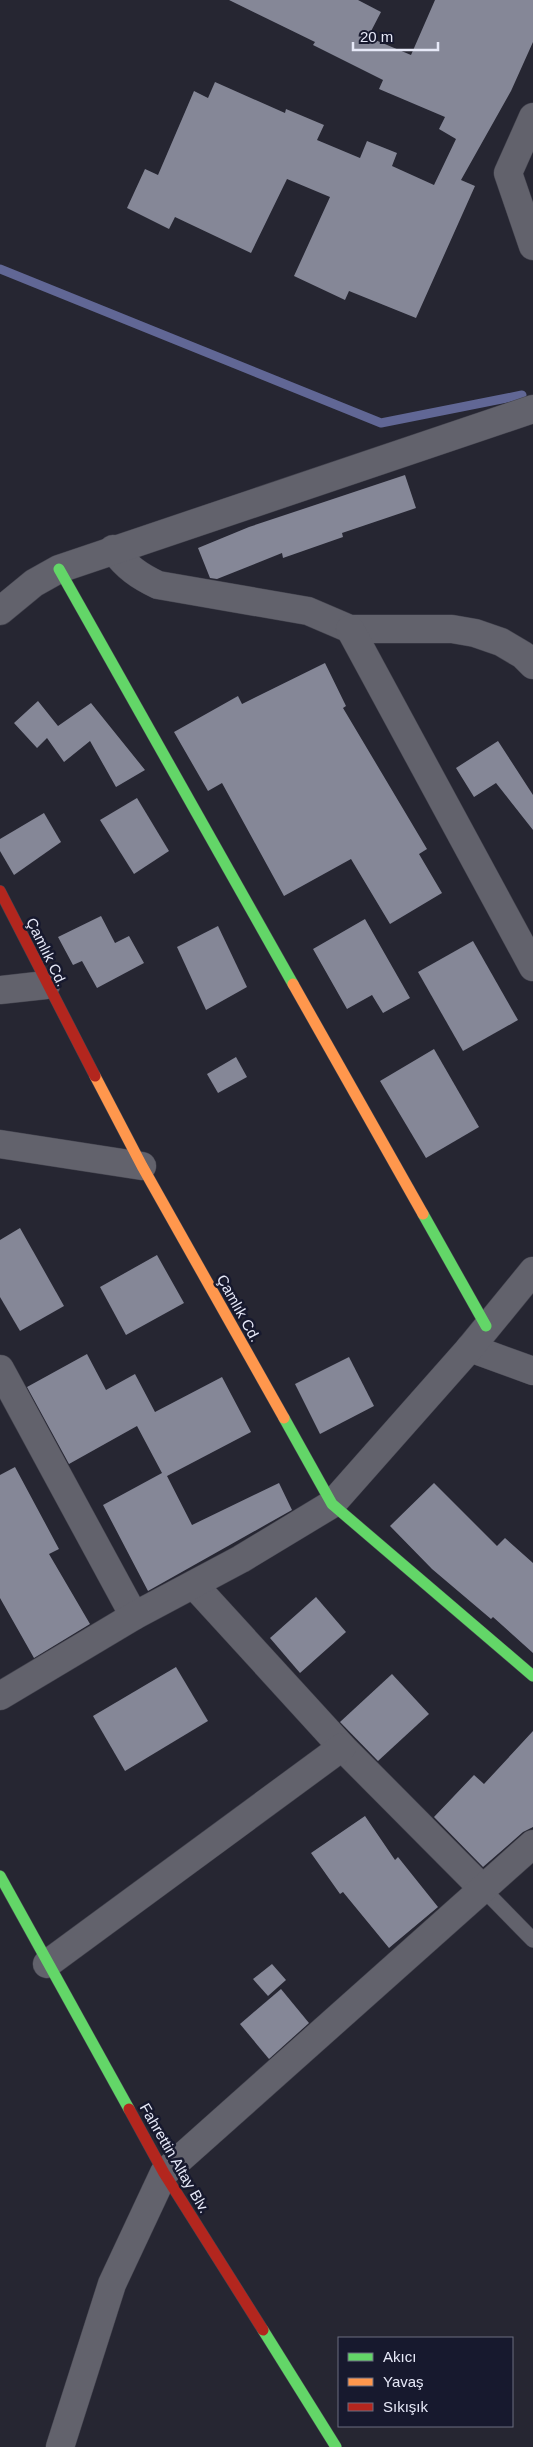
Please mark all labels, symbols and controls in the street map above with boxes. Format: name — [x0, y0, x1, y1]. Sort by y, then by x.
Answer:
scale bar — [353, 20, 438, 52]
text: 20 m — [360, 28, 393, 45]
street label: Çamlık Cd. — [23, 915, 71, 989]
street label: Çamlık Cd. — [214, 1271, 264, 1345]
street label: Fahrettin Altay Blv. — [137, 2100, 213, 2216]
legend — [338, 2337, 513, 2427]
text: Akıcı — [383, 2348, 416, 2365]
text: Yavaş — [383, 2373, 424, 2390]
text: Sıkışık — [383, 2398, 429, 2415]

